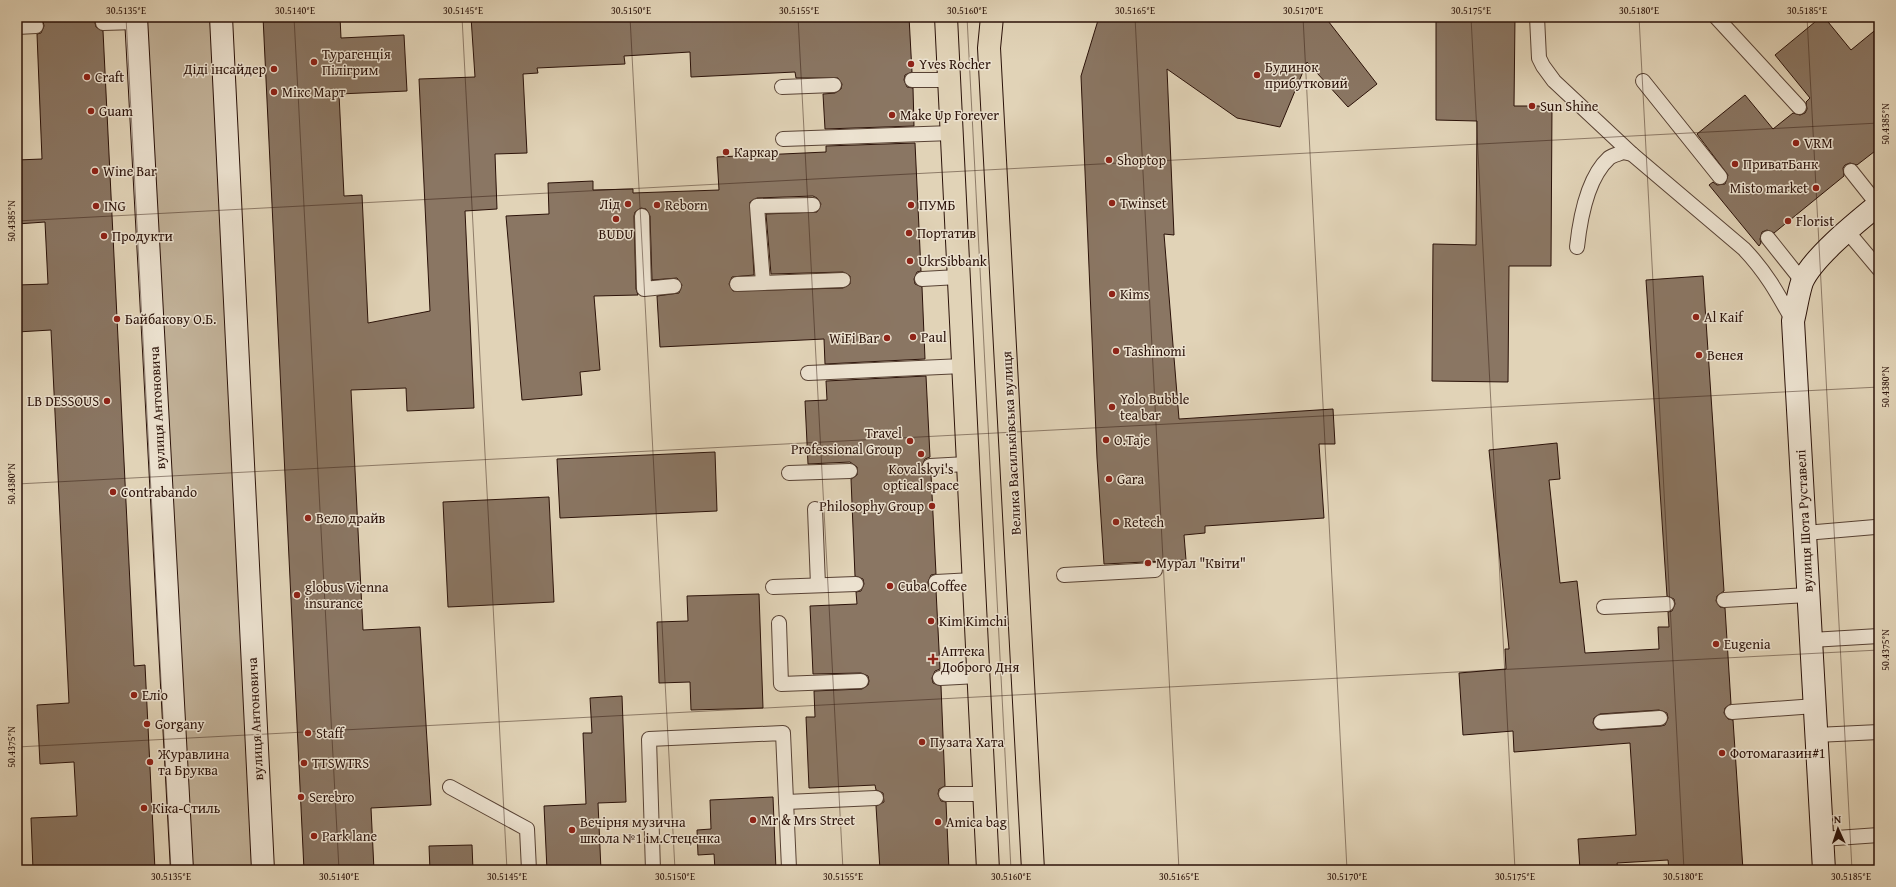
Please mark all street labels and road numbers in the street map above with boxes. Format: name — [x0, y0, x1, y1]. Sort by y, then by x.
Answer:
street label: вулиця Антоновича — [144, 346, 170, 470]
street label: Велика Васильківська вулиця — [996, 351, 1026, 535]
street label: вулиця Шота Руставелі — [1790, 449, 1818, 593]
street label: вулиця Антоновича — [242, 657, 268, 781]

